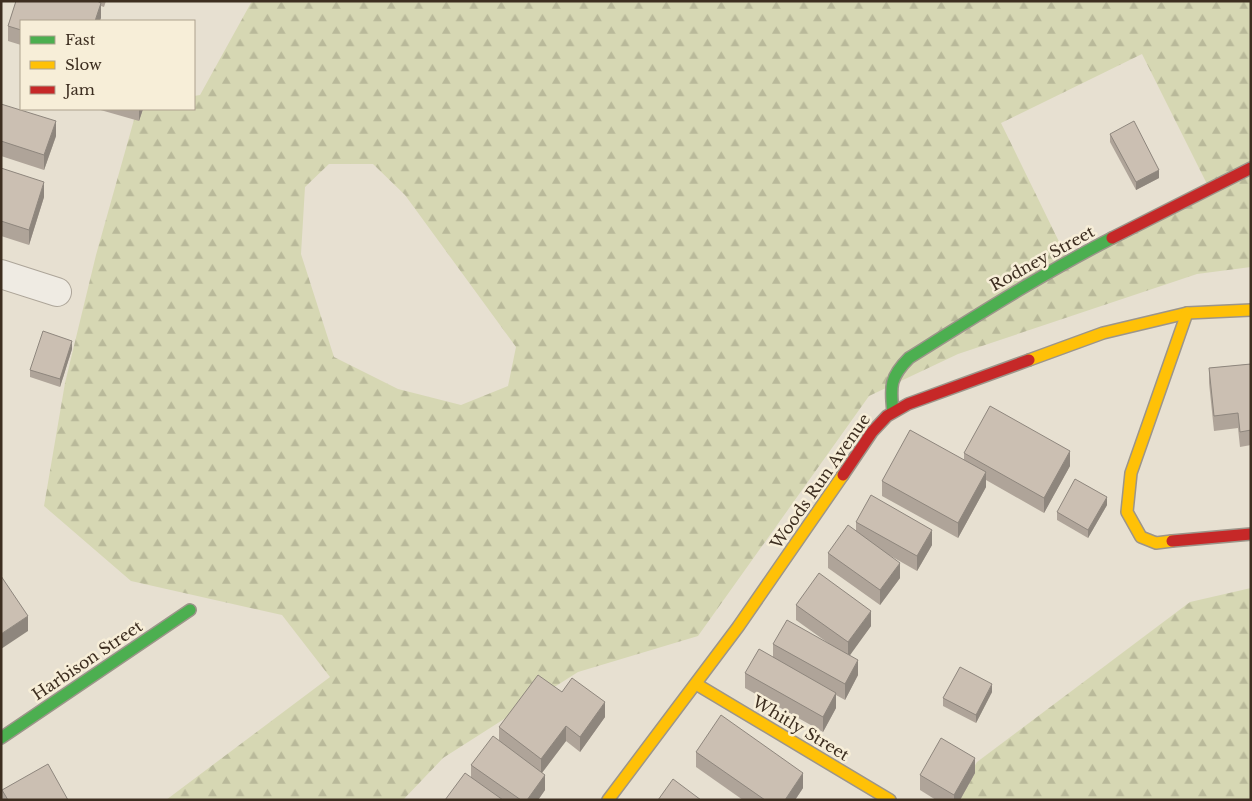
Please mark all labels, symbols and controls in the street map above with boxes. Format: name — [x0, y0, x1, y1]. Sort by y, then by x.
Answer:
legend — [20, 20, 195, 110]
text: Fast — [65, 30, 96, 49]
text: Slow — [65, 55, 102, 74]
text: Jam — [63, 80, 95, 99]
street label: Rodney Street — [986, 221, 1098, 295]
street label: Woods Run Avenue — [765, 410, 874, 553]
street label: Harbison Street — [28, 616, 146, 704]
street label: Whitly Street — [748, 691, 853, 765]

